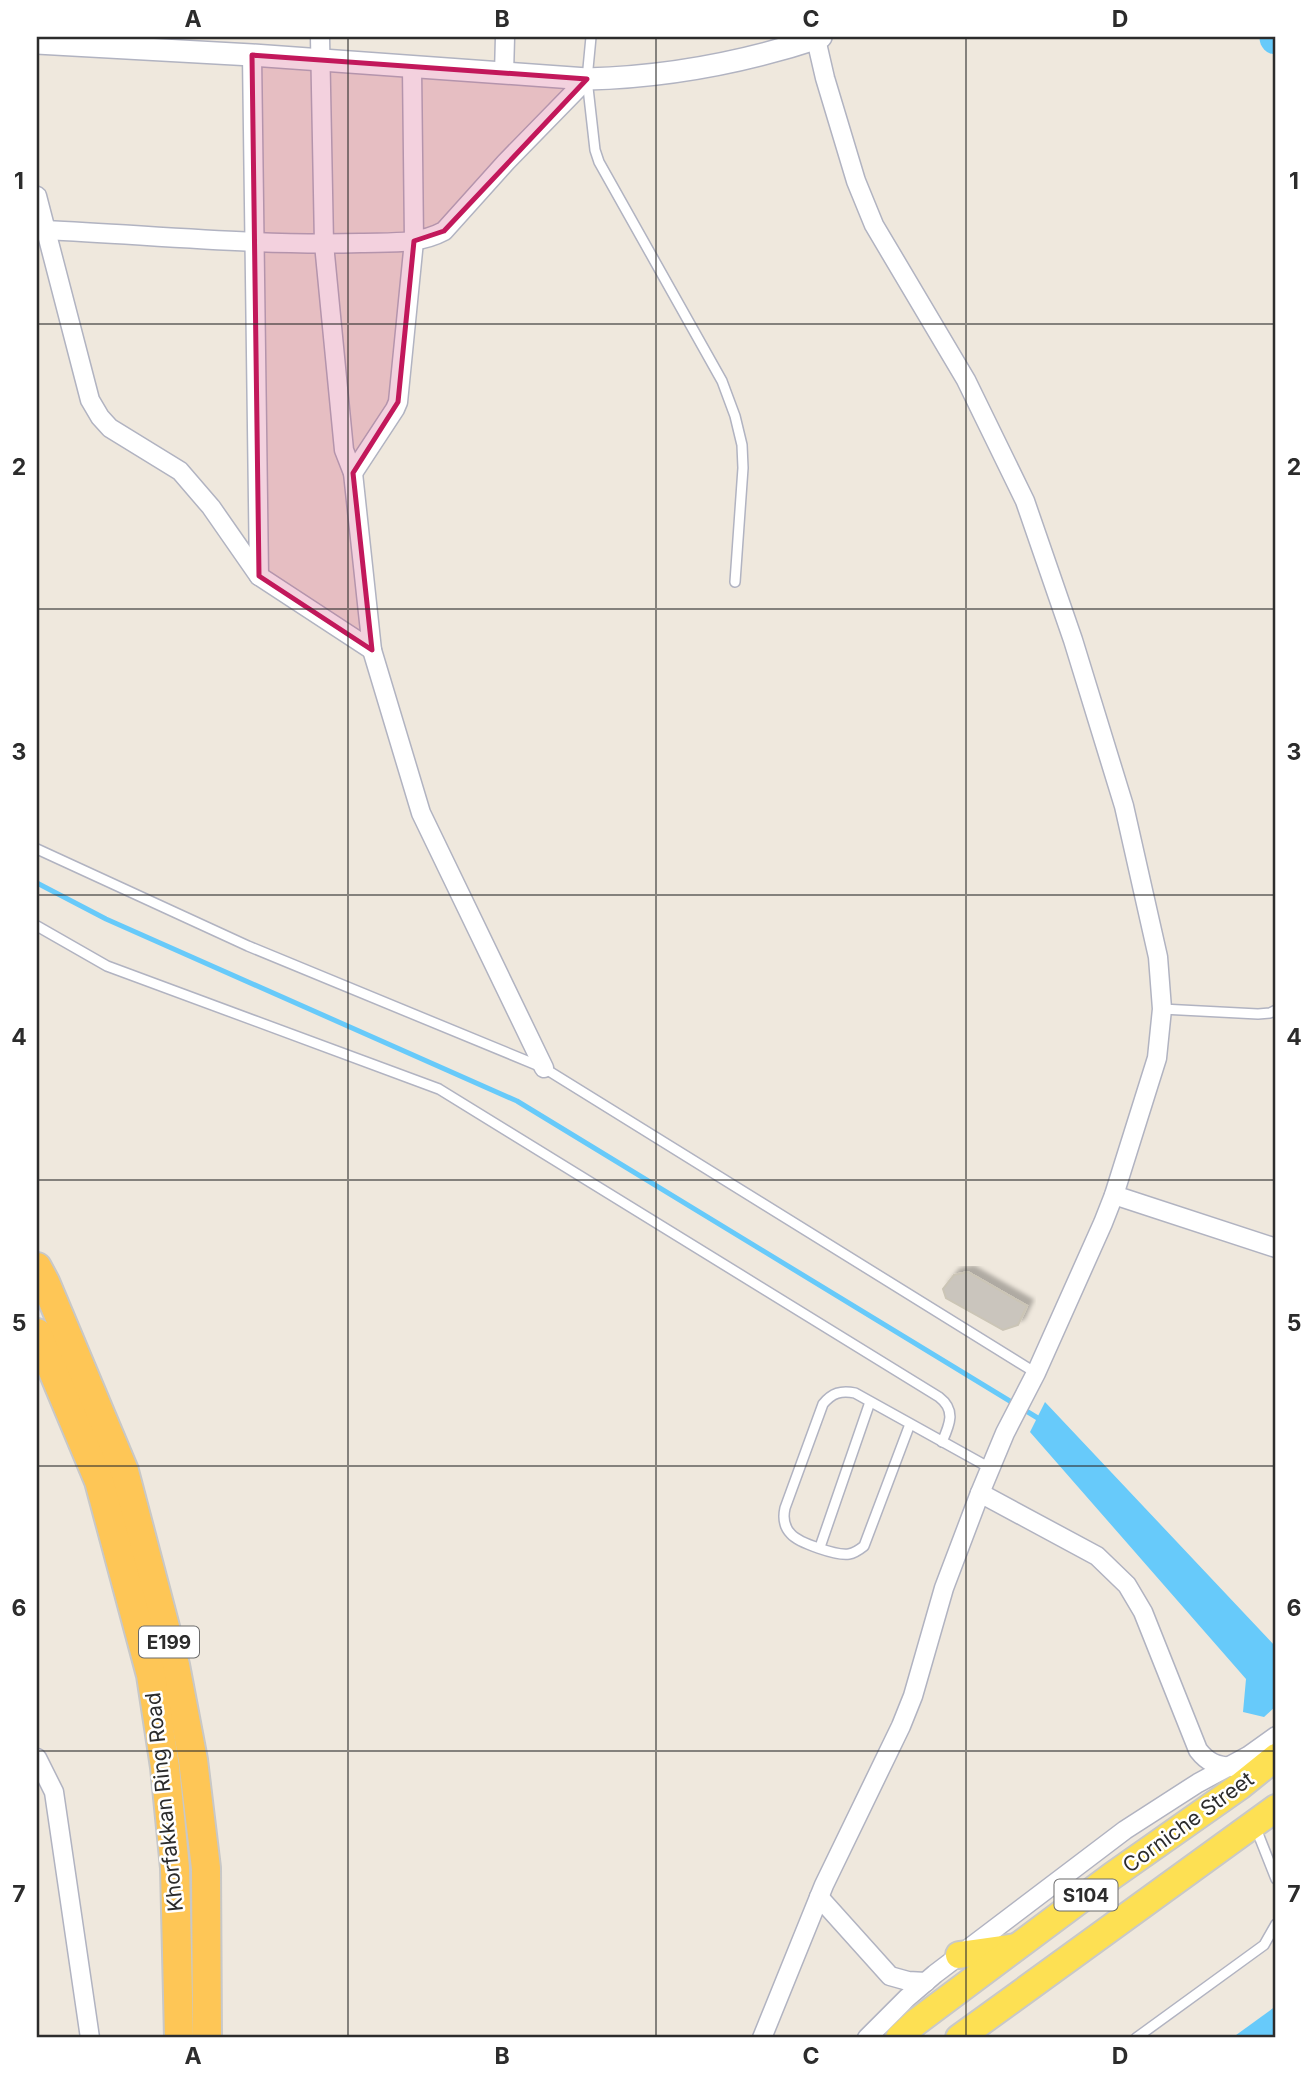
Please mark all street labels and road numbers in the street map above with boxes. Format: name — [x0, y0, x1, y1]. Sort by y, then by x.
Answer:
road number: E199 — [139, 1626, 199, 1658]
street label: Khorfakkan Ring Road — [140, 1691, 188, 1913]
street label: Corniche Street — [1118, 1766, 1258, 1878]
road number: S104 — [1054, 1880, 1118, 1910]

